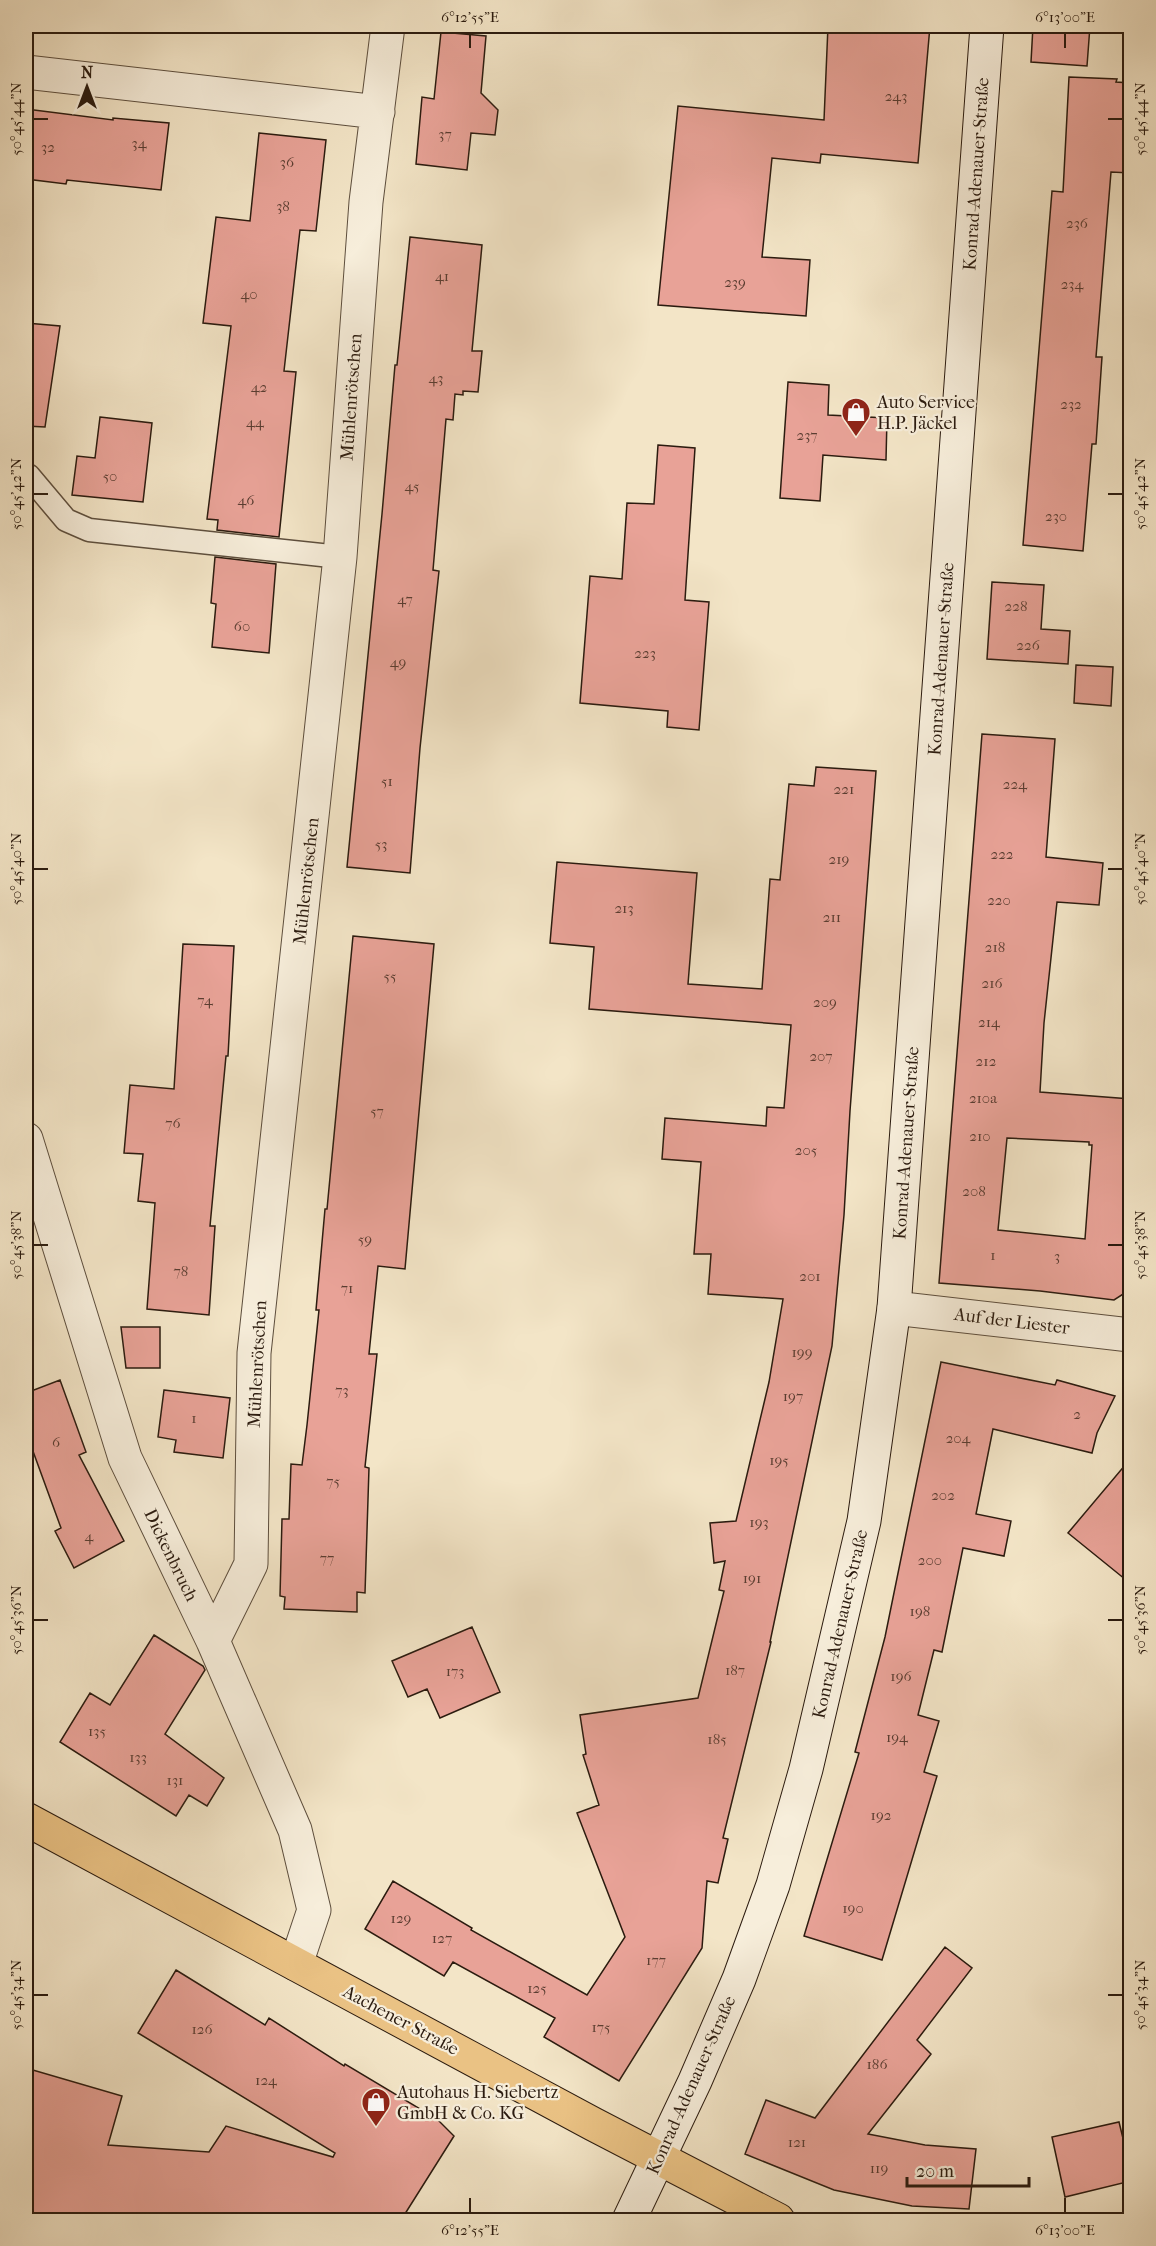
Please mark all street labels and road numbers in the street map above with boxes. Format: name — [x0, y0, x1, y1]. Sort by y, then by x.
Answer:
street label: Konrad-Adenauer-Straße — [959, 77, 994, 271]
street label: Mühlenrötschen — [337, 332, 366, 461]
street label: Konrad-Adenauer-Straße — [924, 562, 959, 756]
street label: Mühlenrötschen — [289, 816, 324, 946]
street label: Konrad-Adenauer-Straße — [889, 1046, 924, 1240]
street label: Mühlenrötschen — [244, 1299, 271, 1428]
street label: Auf der Liester — [952, 1304, 1071, 1339]
street label: Dickenbruch — [139, 1506, 202, 1605]
street label: Konrad-Adenauer-Straße — [808, 1527, 873, 1721]
street label: Aachener Straße — [338, 1981, 462, 2060]
street label: Konrad-Adenauer-Straße — [642, 1992, 740, 2178]

